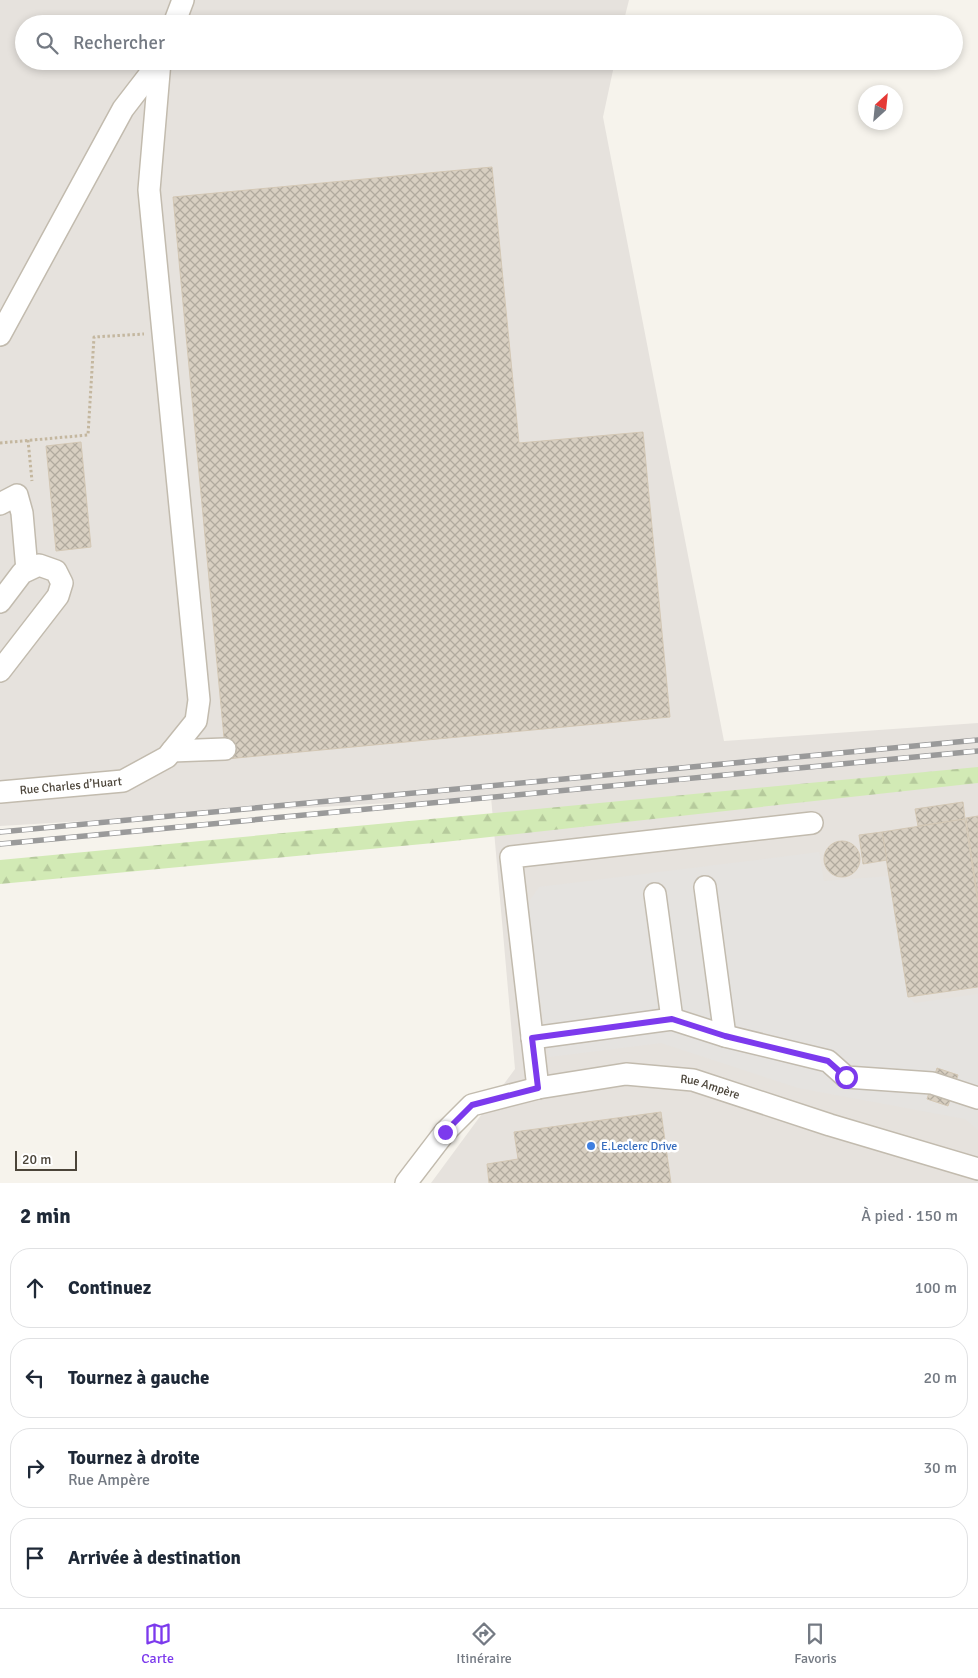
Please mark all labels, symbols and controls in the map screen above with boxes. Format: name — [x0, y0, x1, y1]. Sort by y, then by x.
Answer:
search box — [15, 15, 963, 70]
icon: search — [33, 29, 61, 57]
text: Rechercher — [73, 31, 165, 55]
north arrow — [858, 85, 903, 130]
street label: Rue Charles d’Huart — [19, 774, 123, 798]
route start — [835, 1066, 858, 1089]
street label: Rue Ampère — [680, 1072, 742, 1103]
route end — [434, 1121, 457, 1144]
place label: E.Leclerc Drive — [601, 1139, 677, 1154]
marker: E.Leclerc Drive — [585, 1140, 597, 1152]
scale bar — [15, 1148, 78, 1171]
text: 20 m — [22, 1151, 51, 1168]
text: 2 min — [20, 1203, 71, 1229]
text: À pied · 150 m — [861, 1206, 958, 1226]
icon: ahead — [21, 1274, 49, 1302]
text: Continuez — [68, 1276, 151, 1300]
text: 100 m — [915, 1278, 957, 1298]
icon: left — [21, 1364, 49, 1392]
text: Tournez à gauche — [68, 1366, 209, 1390]
text: 20 m — [923, 1368, 957, 1388]
text: Tournez à droite — [68, 1446, 200, 1470]
icon: right — [21, 1454, 49, 1482]
text: 30 m — [923, 1458, 957, 1478]
text: Rue Ampère — [68, 1470, 150, 1490]
icon: arrive — [21, 1544, 49, 1572]
text: Arrivée à destination — [68, 1546, 241, 1570]
tab: Carte — [141, 1620, 174, 1667]
tab: Itinéraire — [456, 1620, 512, 1667]
tab: Favoris — [794, 1620, 837, 1667]

